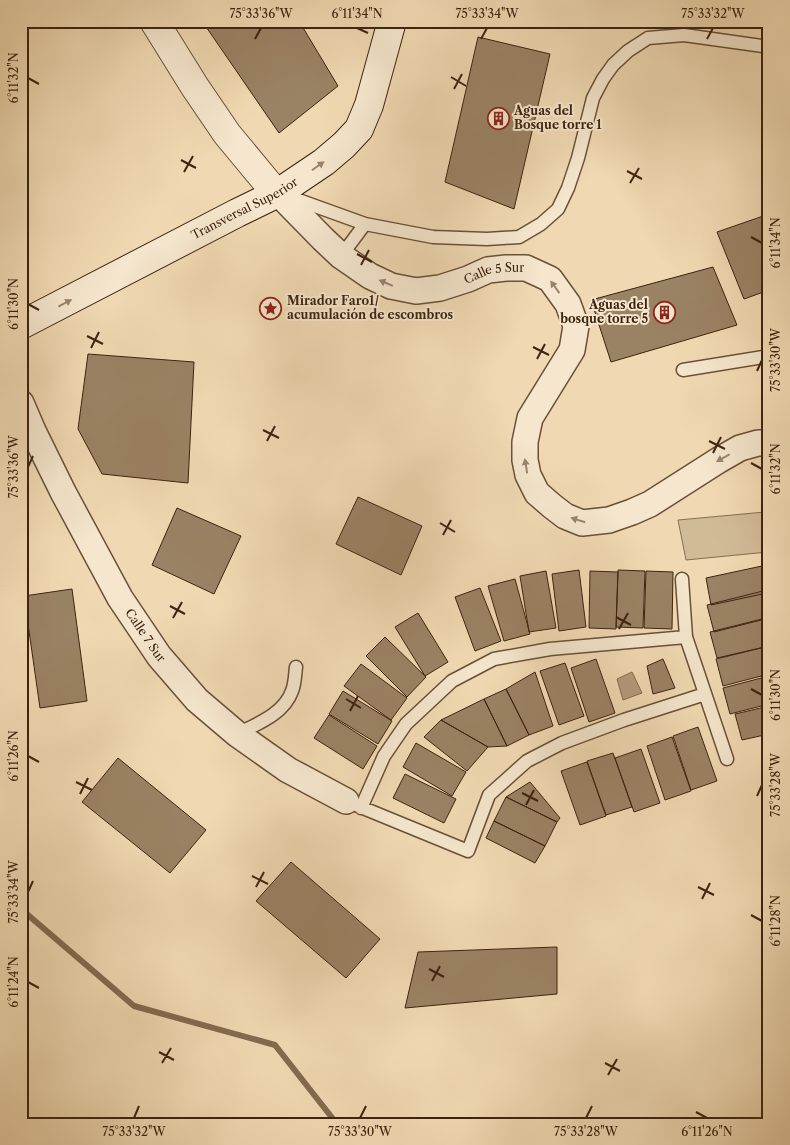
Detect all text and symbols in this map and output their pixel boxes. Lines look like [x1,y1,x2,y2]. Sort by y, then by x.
text: 75°33'36"W [229,6,293,21]
text: 6°11'34"N [331,6,383,21]
text: 75°33'34"W [455,6,519,21]
text: 75°33'32"W [681,6,746,21]
text: 6°11'32"N [6,52,21,104]
place label: Aguas del Bosque torre 1 [513,103,602,132]
building icon: Aguas del Bosque torre 1 [486,106,510,130]
one-way arrow [312,161,325,171]
street label: Transversal Superior [188,174,300,242]
text: 6°11'34"N [768,217,783,269]
street label: Calle 5 Sur [461,260,524,287]
text: 6°11'30"N [6,278,21,330]
one-way arrow [379,279,393,287]
one-way arrow [550,280,560,293]
place label: Mirador Faro1/ acumulación de escombros [287,293,454,322]
place icon: Mirador Faro1/ acumulación de escombros [259,296,283,320]
place label: Aguas del bosque torre 5 [559,297,648,326]
one-way arrow [57,299,72,307]
building icon: Aguas del bosque torre 5 [652,300,676,324]
text: 75°33'30"W [768,327,783,392]
text: 75°33'36"W [6,435,21,499]
text: 6°11'32"N [768,443,783,495]
one-way arrow [717,453,730,462]
one-way arrow [522,458,530,474]
one-way arrow [570,516,585,524]
street label: Calle 7 Sur [122,606,169,665]
text: 6°11'30"N [768,669,783,721]
text: 6°11'26"N [6,730,21,782]
text: 75°33'28"W [768,752,783,817]
text: 75°33'34"W [6,860,21,924]
text: 6°11'28"N [768,895,783,947]
text: 6°11'24"N [6,956,21,1008]
text: 75°33'32"W [102,1124,167,1139]
text: 75°33'30"W [328,1124,393,1139]
text: 75°33'28"W [554,1124,619,1139]
text: 6°11'26"N [681,1124,733,1139]

